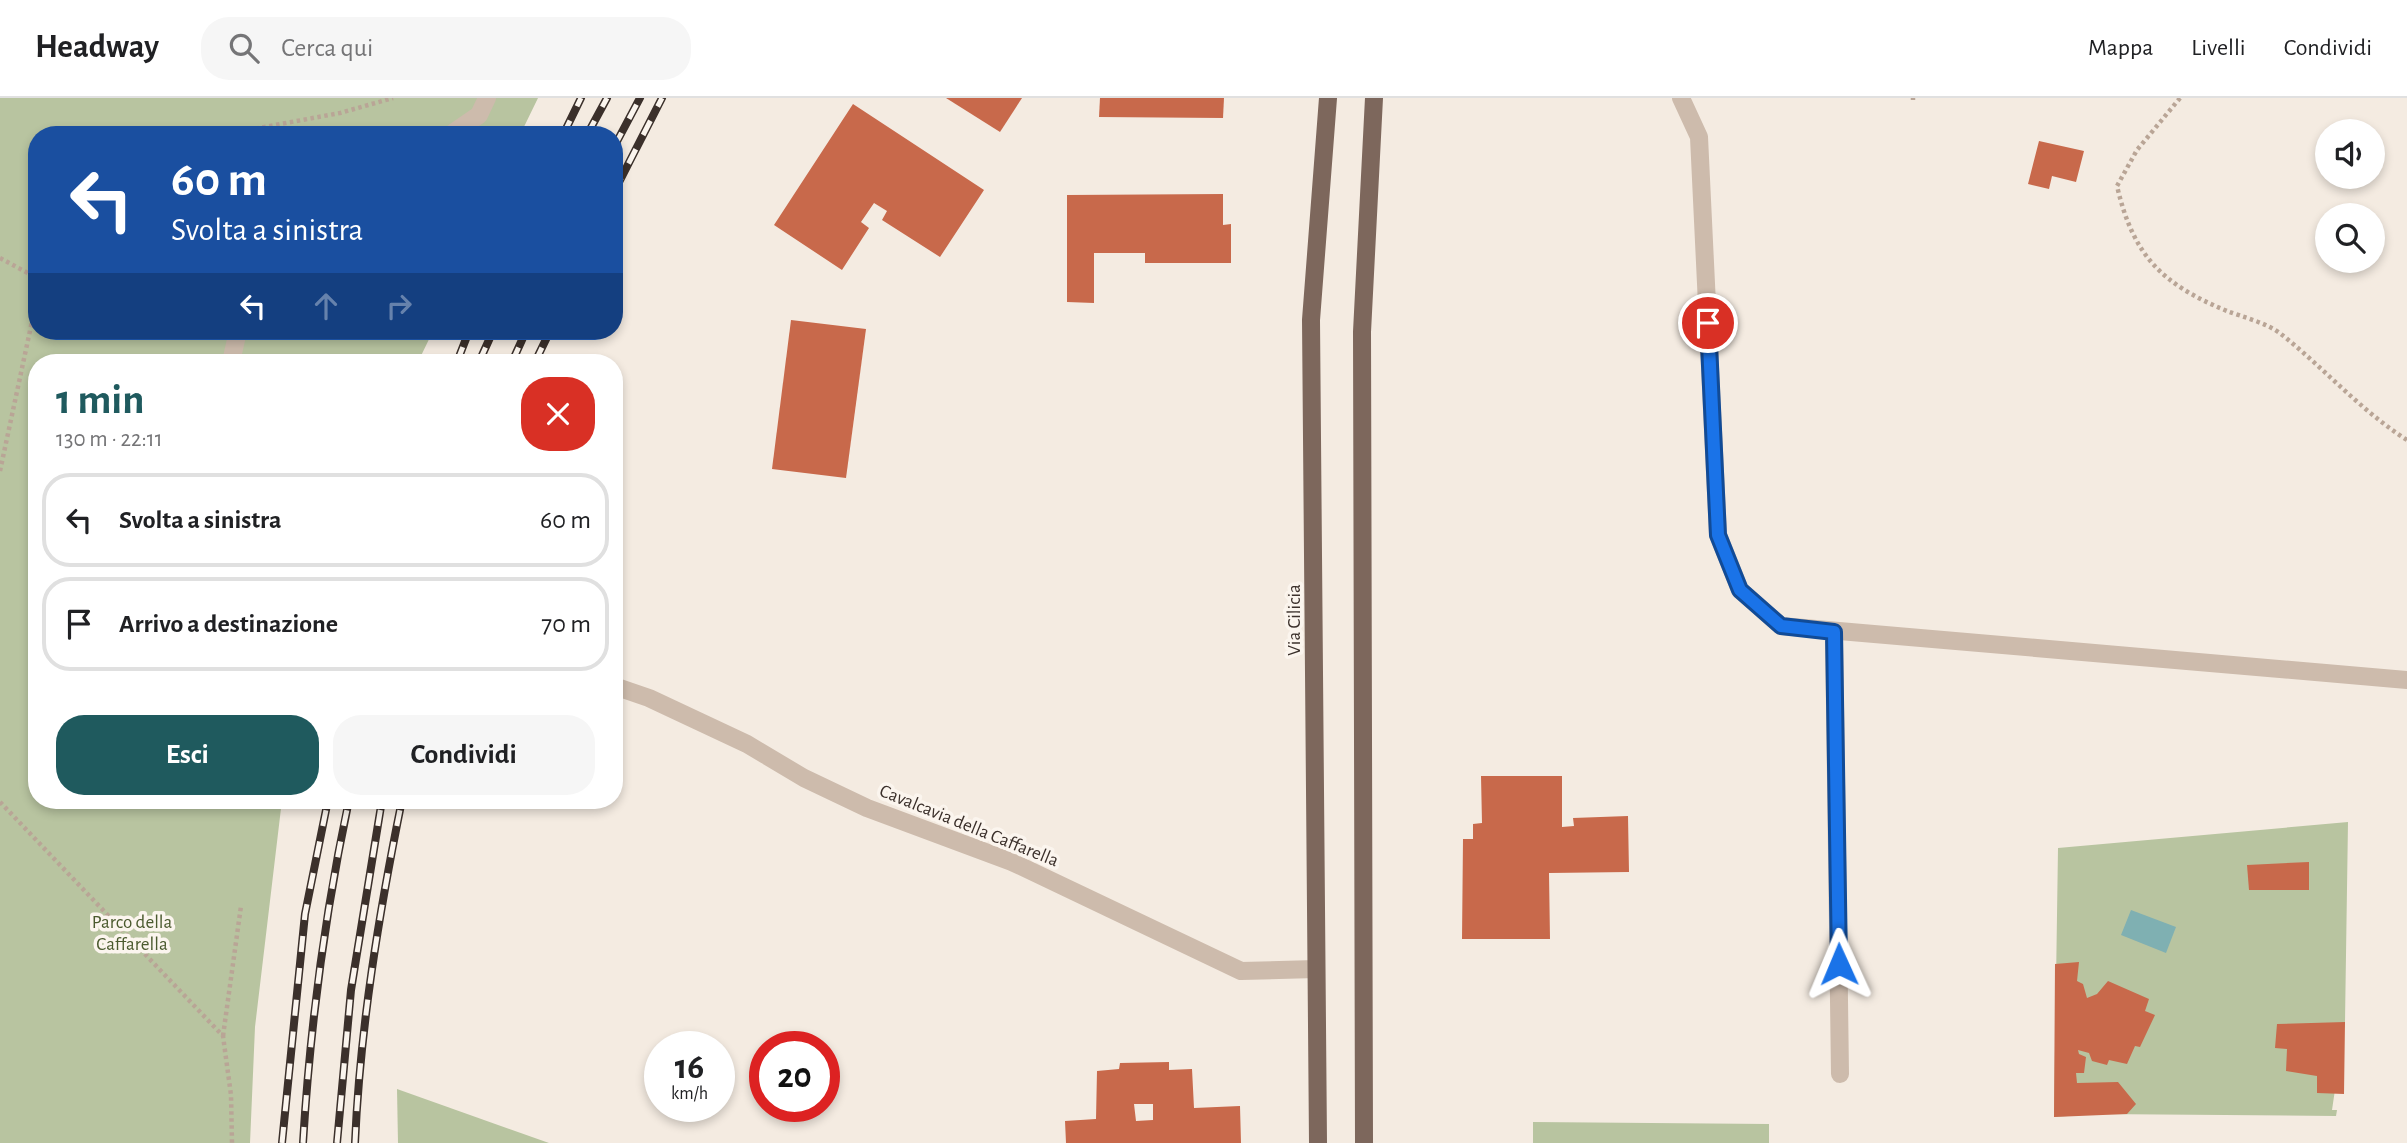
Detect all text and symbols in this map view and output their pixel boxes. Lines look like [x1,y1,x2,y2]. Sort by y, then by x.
search box [201,17,691,80]
icon: search [225,29,263,67]
text: Headway [35,31,159,64]
text: Cerca qui [281,35,373,61]
text: Mappa [2088,36,2153,60]
text: Livelli [2191,36,2246,60]
text: Condividi [2284,36,2372,60]
map controls [2315,119,2385,273]
button: sound [2315,119,2385,189]
icon: left [56,154,147,245]
text: 60 m [171,156,267,205]
button: search [2315,203,2385,273]
text: Svolta a sinistra [171,214,363,246]
icon: left [234,287,272,325]
icon: ahead [307,287,345,325]
icon: right [380,287,418,325]
pin [1678,293,1738,353]
icon: arrive [1689,304,1727,342]
button: close [521,377,595,451]
text: 1 min [56,379,145,421]
text: 130 m · 22:11 [56,428,163,451]
icon: left [60,501,98,539]
text: Svolta a sinistra [119,507,281,533]
text: 60 m [540,507,591,533]
street label: Via Cilicia [1285,584,1304,656]
icon: arrive [60,605,98,643]
text: Arrivo a destinazione [119,611,338,637]
text: 70 m [541,611,591,637]
button: Esci [56,715,319,795]
button: Condividi [333,715,595,795]
street label: Cavalcavia della Caffarella [877,781,1061,871]
park label: Parco della Caffarella [92,913,173,954]
position arrow [1802,927,1876,1001]
speed limit sign: 20 [749,1031,840,1122]
text: 16 [675,1050,704,1085]
text: km/h [671,1085,708,1103]

